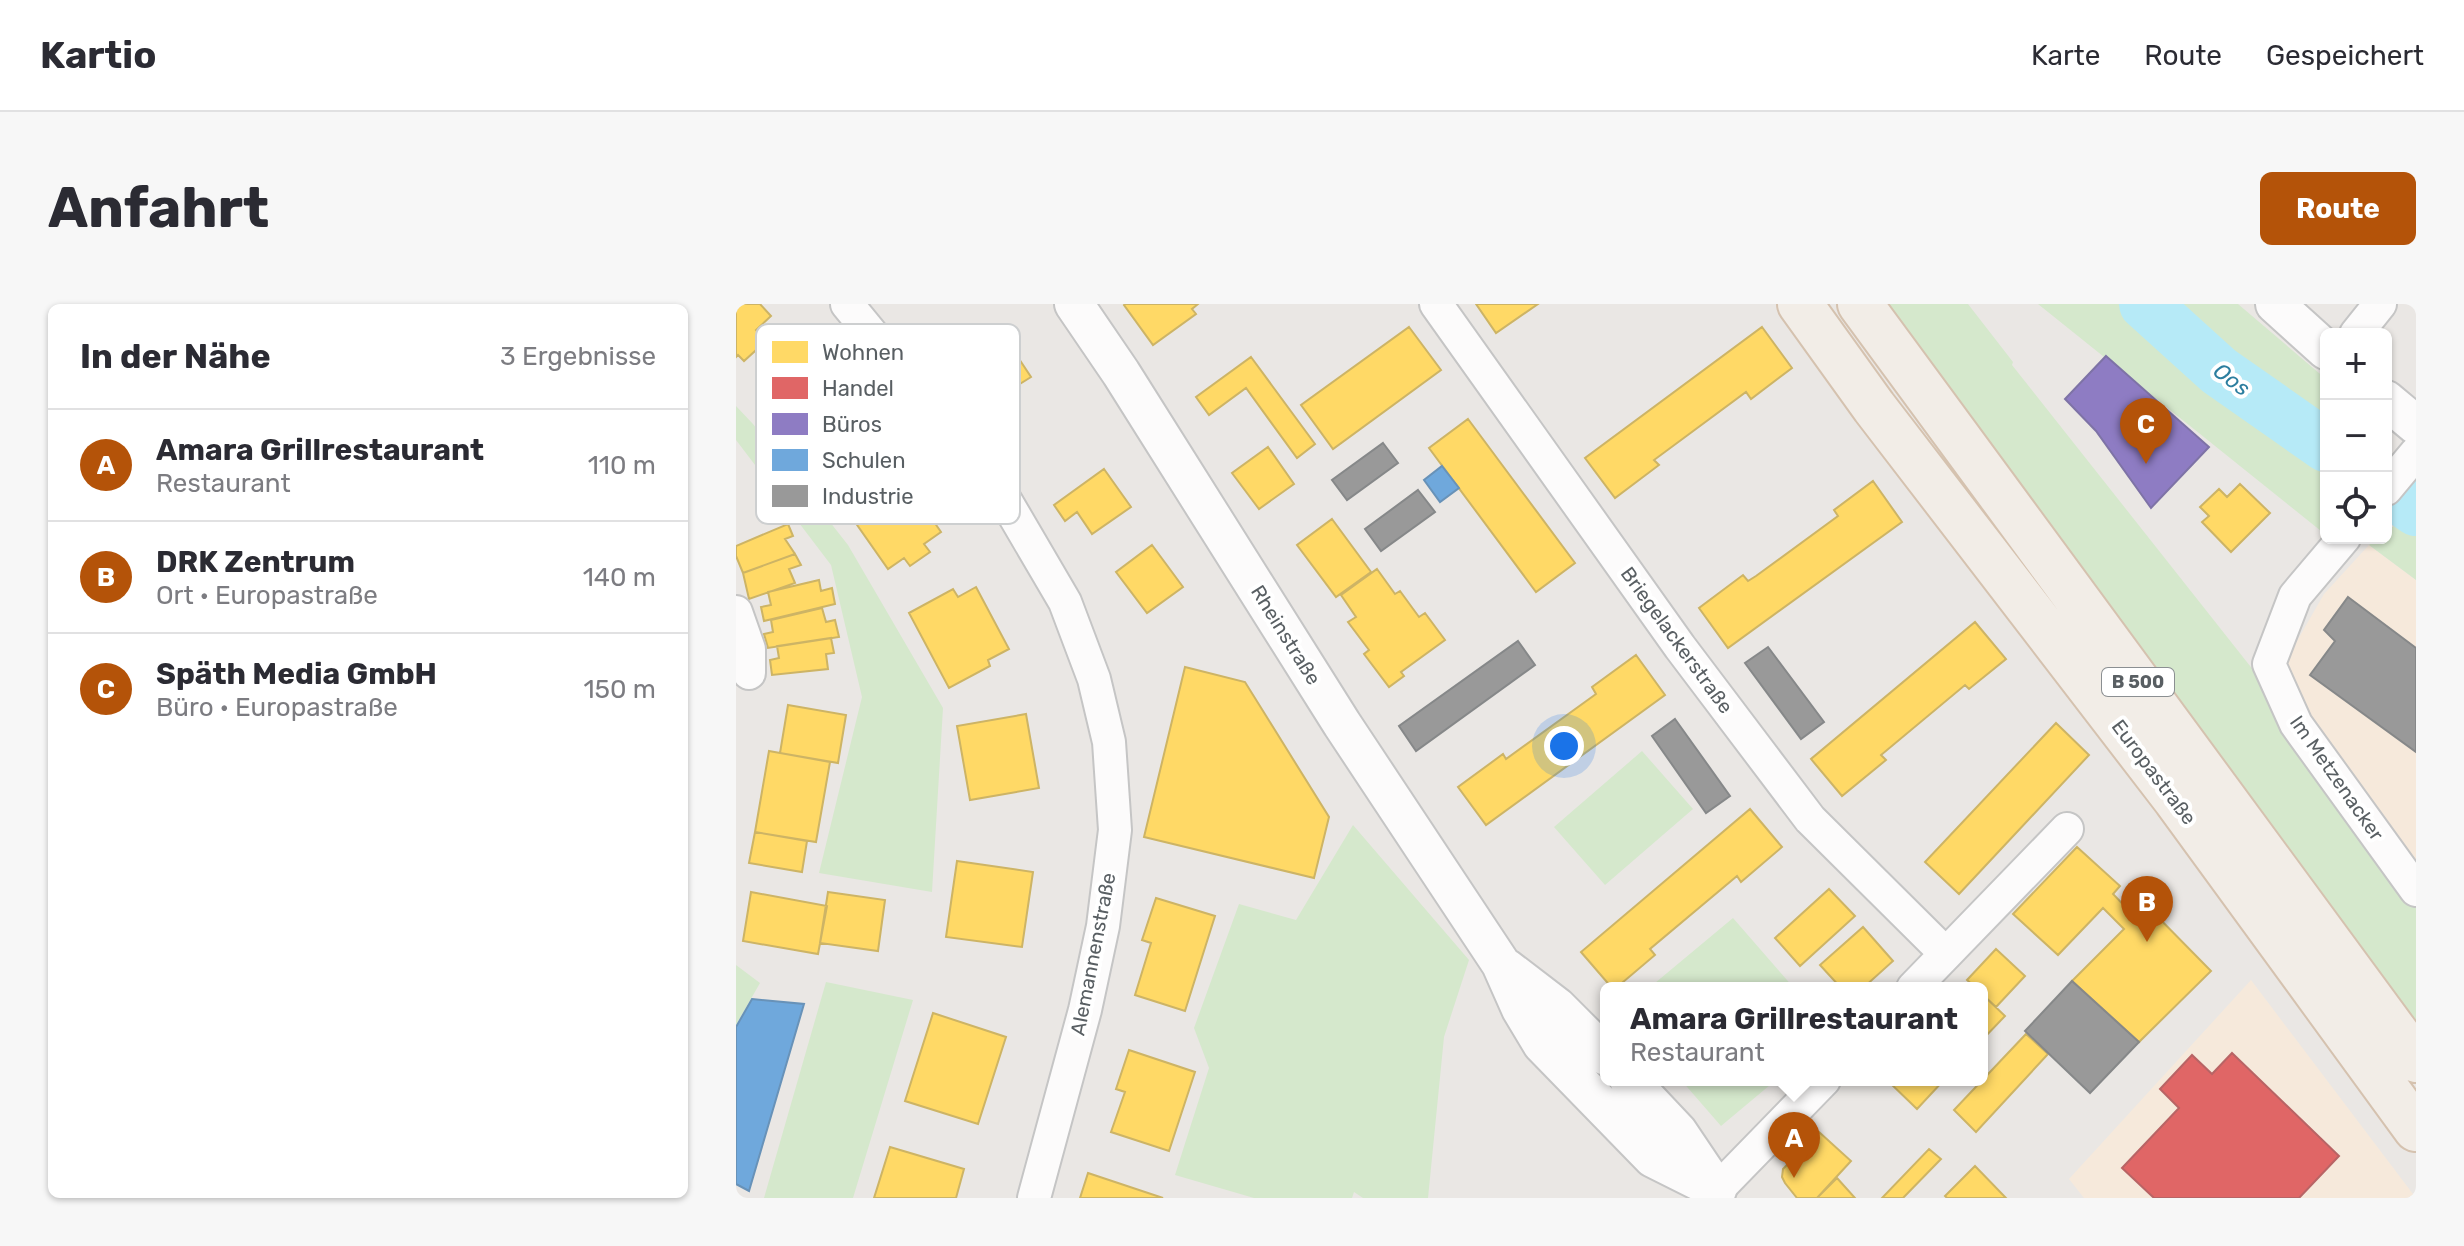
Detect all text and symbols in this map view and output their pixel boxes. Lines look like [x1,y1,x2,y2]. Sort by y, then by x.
text: Kartio [40,32,156,78]
text: Karte [2031,39,2100,72]
text: Route [2144,39,2222,72]
text: Gespeichert [2266,39,2424,72]
button: Route [2260,172,2416,245]
text: Anfahrt [48,175,269,241]
legend [756,324,1020,524]
map controls [2320,328,2392,544]
button: + [2320,328,2392,400]
text: In der Nähe [80,336,271,377]
text: Wohnen [822,339,904,366]
text: 3 Ergebnisse [500,341,656,372]
water label: Oos [2208,357,2255,402]
text: Handel [822,375,894,402]
pin: C [2120,398,2172,464]
button: − [2320,400,2392,472]
text: Büros [822,411,882,438]
text: Amara Grillrestaurant [156,432,484,468]
text: Schulen [822,447,905,474]
text: A [97,450,115,481]
text: 110 m [588,450,656,481]
text: Restaurant [156,468,291,499]
button: locate [2320,472,2392,544]
text: Industrie [822,483,913,510]
text: DRK Zentrum [156,544,355,580]
text: B [97,562,115,593]
text: 140 m [583,562,656,593]
street label: Briegelackerstraße [1616,562,1738,718]
text: Ort · Europastraße [156,580,378,611]
street label: Rheinstraße [1246,581,1326,689]
text: Späth Media GmbH [156,656,437,692]
road number: B 500 [2102,668,2174,696]
text: C [97,674,115,705]
text: 150 m [583,674,656,705]
text: Büro · Europastraße [156,692,398,723]
street label: Im Metzenacker [2285,711,2389,845]
street label: Europastraße [2107,715,2201,829]
your location [1544,726,1584,766]
street label: Alemannenstraße [1065,871,1121,1037]
pin: B [2121,876,2173,942]
popup [1600,982,1988,1086]
text: Amara Grillrestaurant [1630,1001,1958,1037]
text: Restaurant [1630,1037,1765,1068]
pin: A [1768,1112,1820,1178]

